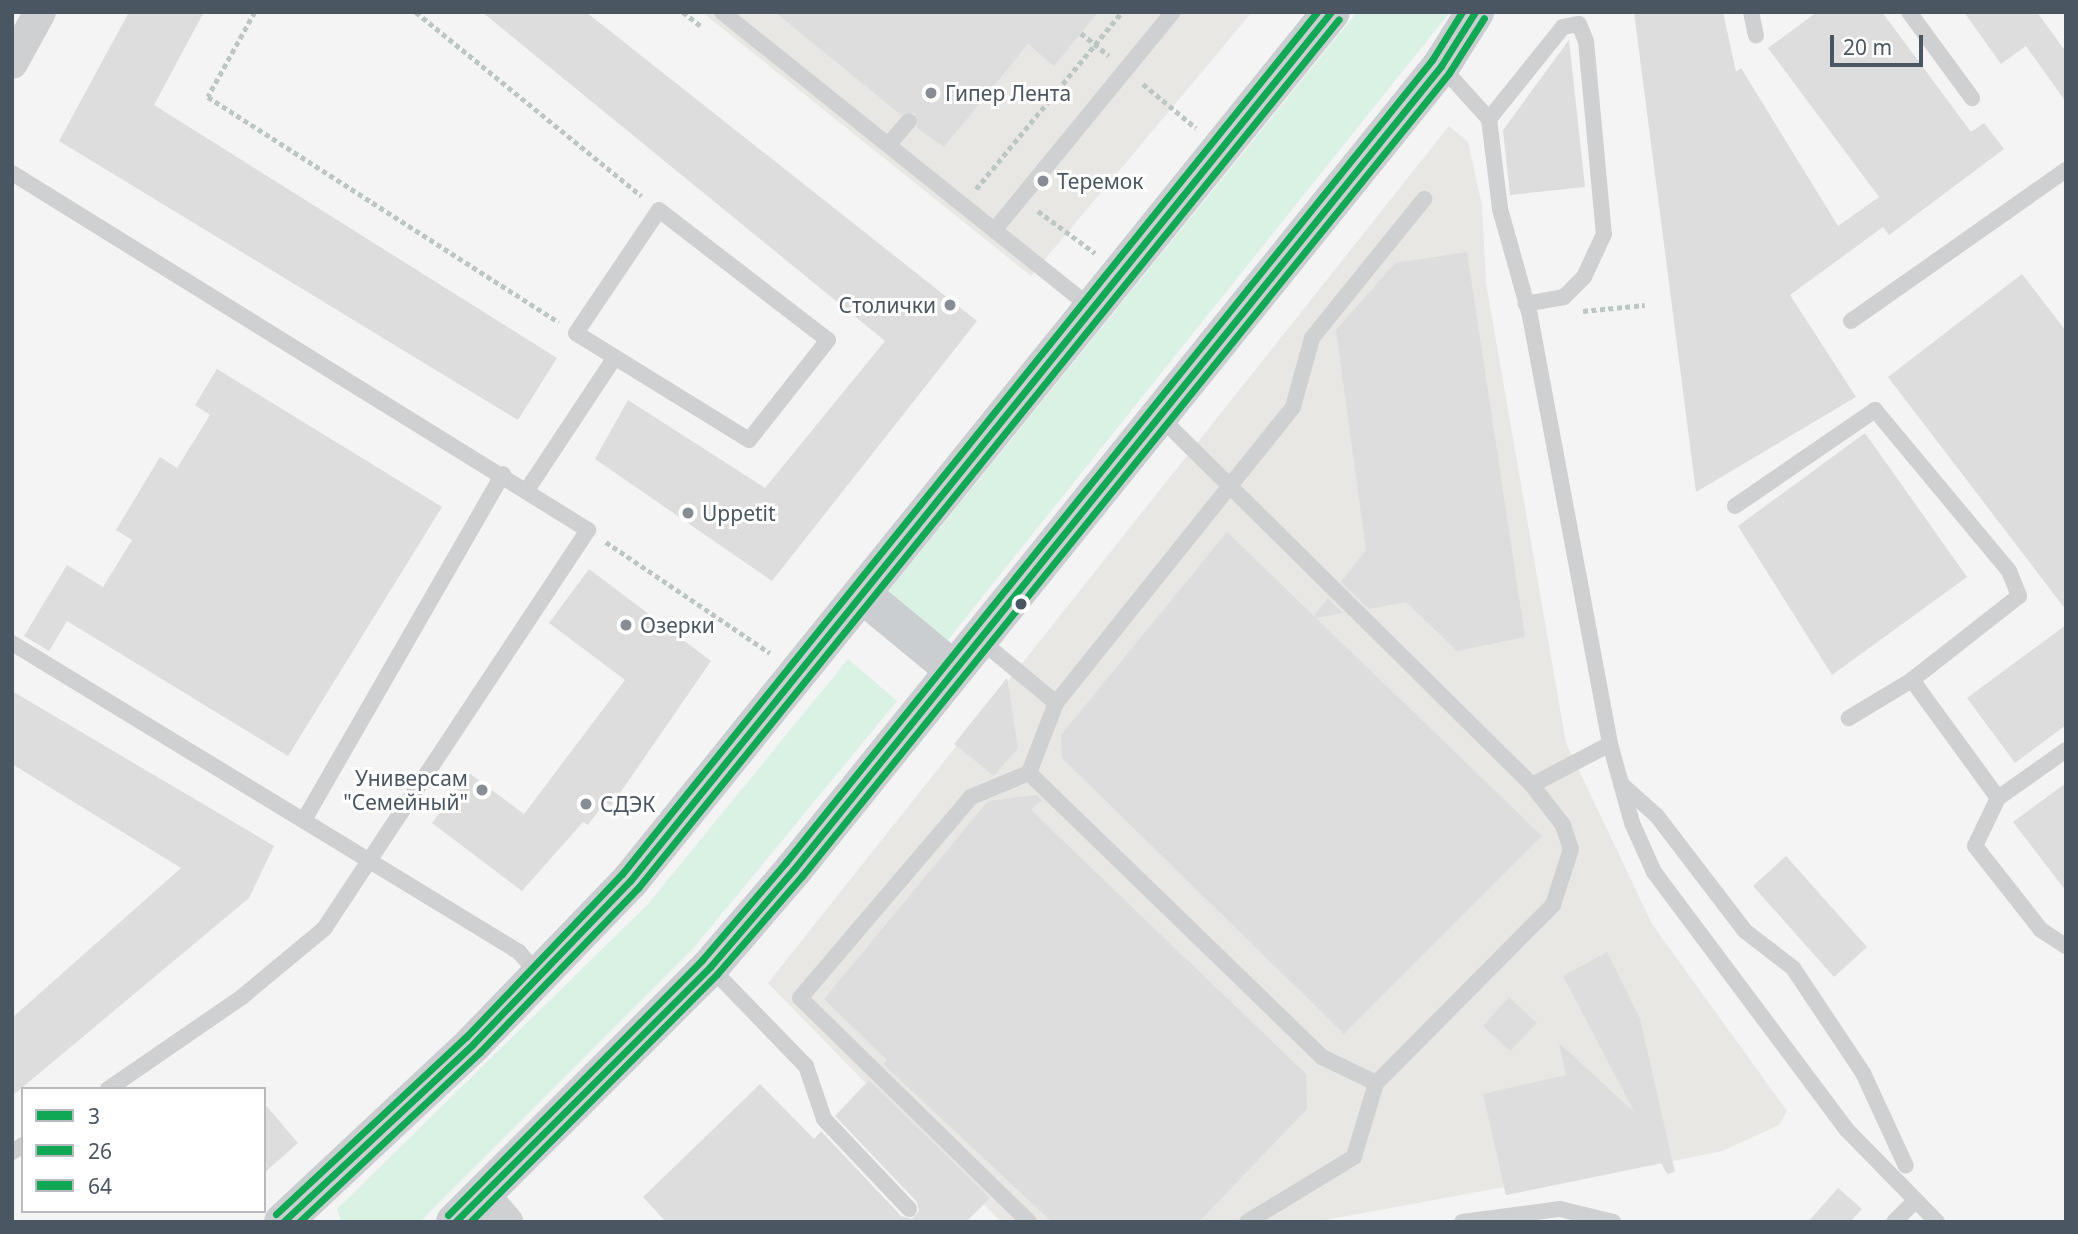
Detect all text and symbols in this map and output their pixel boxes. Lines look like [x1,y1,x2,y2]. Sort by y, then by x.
scale bar [1833,21,1926,65]
text: 20 m [1843,33,1892,61]
place label: Гипер Лента [945,80,1071,106]
marker: Гипер Лента [923,85,939,101]
place label: Теремок [1057,168,1143,194]
marker: Теремок [1035,173,1051,189]
place label: Столички [839,292,936,318]
marker: Столички [942,297,958,313]
place label: Uppetit [702,500,776,526]
marker: Uppetit [680,505,696,521]
unlabelled marker [1014,597,1028,611]
place label: Озерки [640,612,715,638]
marker: Озерки [618,617,634,633]
place label: Универсам "Семейный" [343,765,468,815]
marker: Универсам "Семейный" [474,782,490,798]
place label: СДЭК [600,791,655,817]
marker: СДЭК [578,796,594,812]
legend [21,1087,266,1213]
text: 3 [88,1102,100,1130]
text: 26 [88,1137,112,1165]
text: 64 [88,1172,112,1200]

